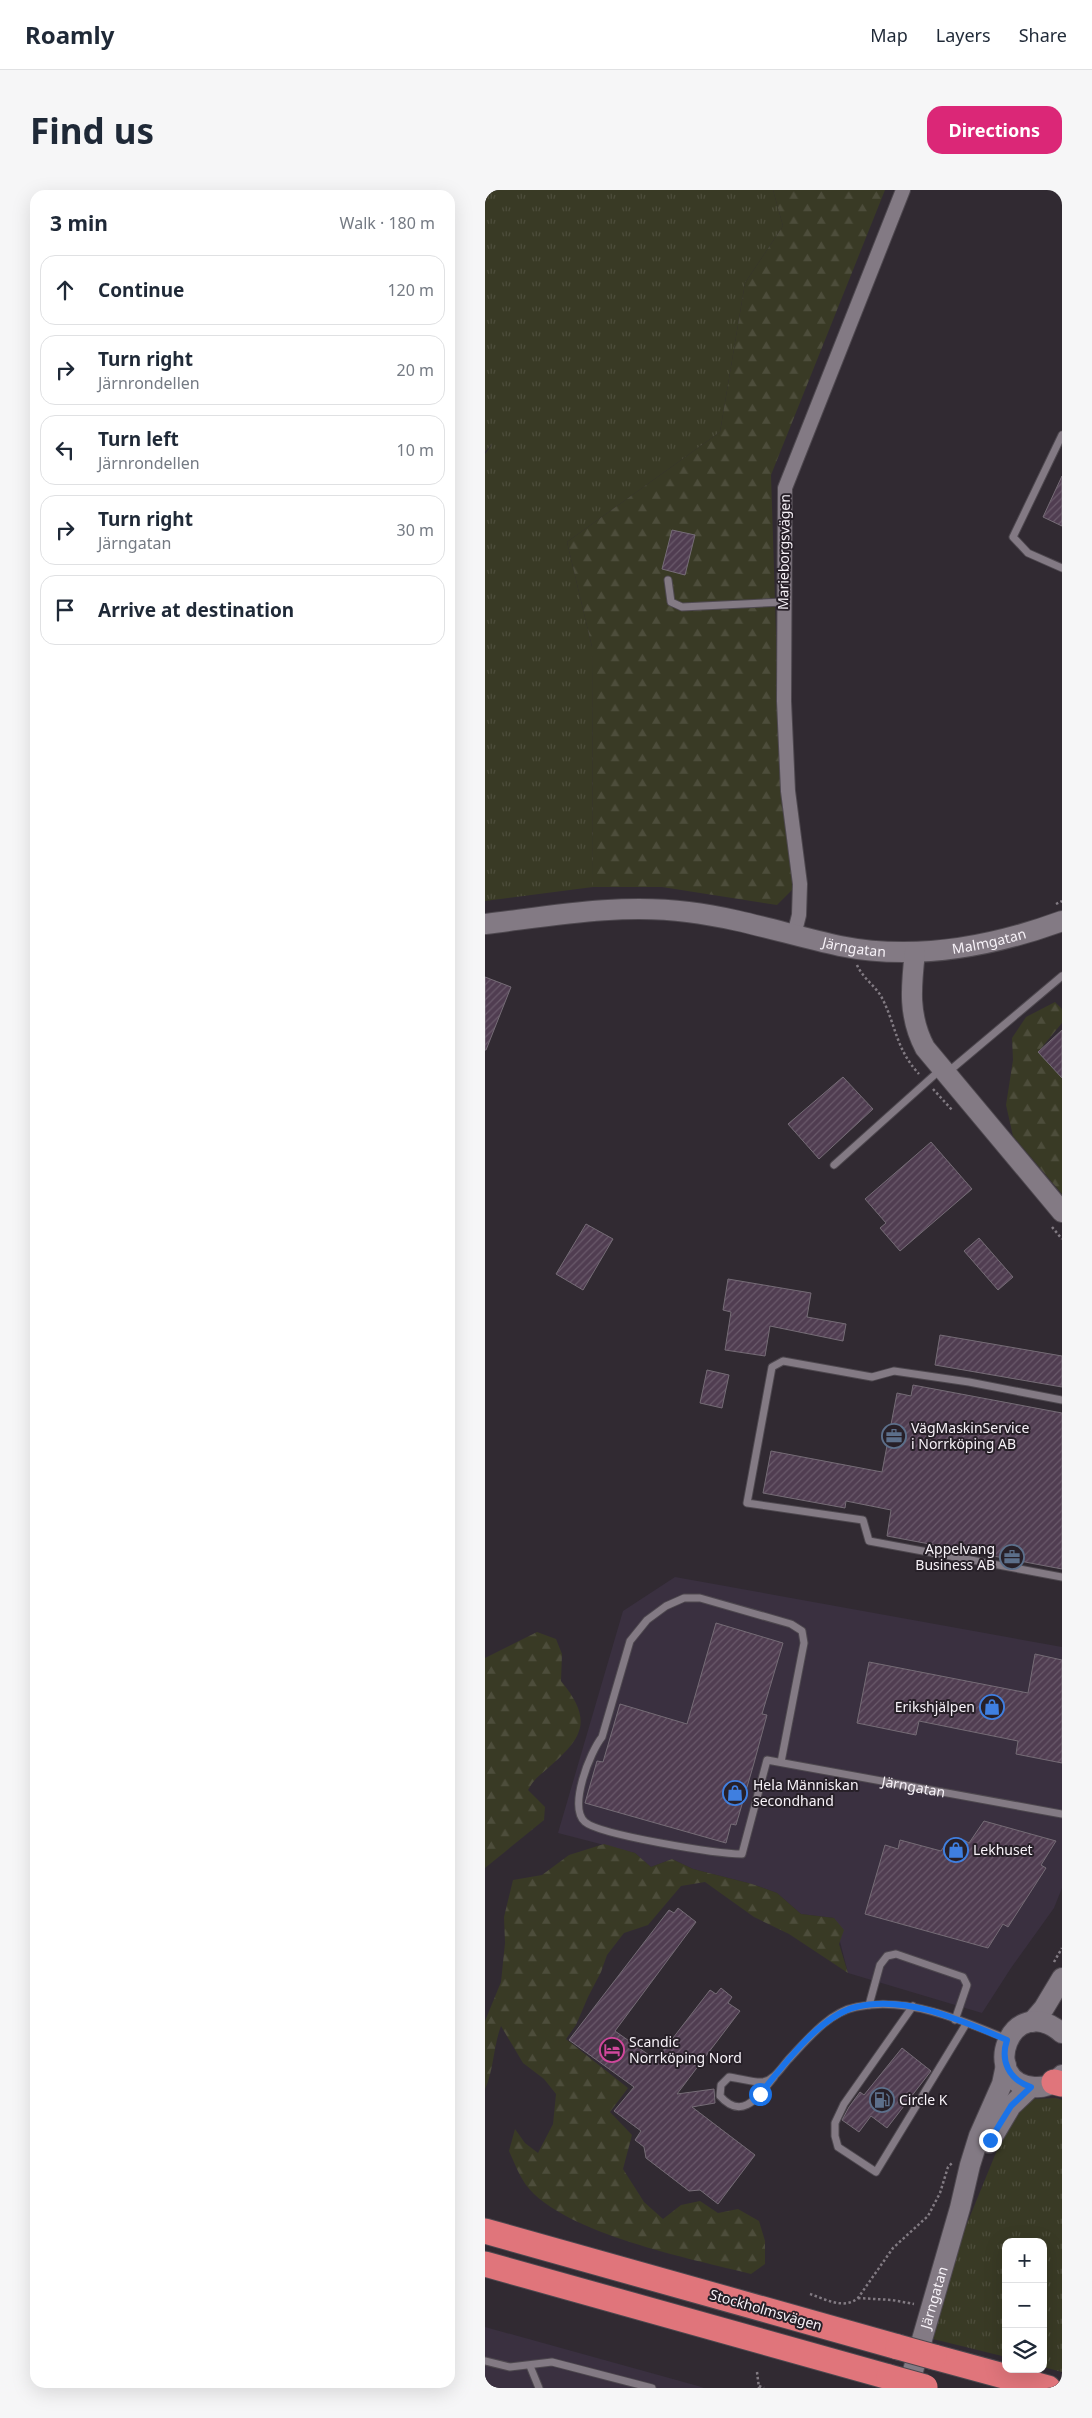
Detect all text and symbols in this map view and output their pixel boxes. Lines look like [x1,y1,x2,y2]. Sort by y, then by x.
text: Roamly [25,18,114,51]
text: Map [870,23,908,47]
text: Layers [936,23,991,47]
text: Share [1019,23,1067,47]
button: Directions [927,106,1062,154]
text: Find us [30,107,154,154]
text: 3 min [50,209,108,237]
text: Walk · 180 m [340,212,435,234]
icon: ahead [51,276,79,304]
text: Continue [98,277,184,303]
text: 120 m [387,279,434,301]
text: Turn right [98,346,193,372]
icon: right [51,356,79,384]
text: 20 m [397,359,434,381]
text: Järnrondellen [98,372,200,394]
text: Turn left [98,426,179,452]
icon: left [51,436,79,464]
text: 10 m [397,439,434,461]
text: Järnrondellen [98,452,200,474]
street label: Marieborgsvägen [773,494,794,610]
text: Turn right [98,506,193,532]
icon: right [51,516,79,544]
text: 30 m [397,519,434,541]
text: Järngatan [98,532,171,554]
icon: arrive [51,596,79,624]
text: Arrive at destination [98,597,294,623]
street label: Malmgatan [951,923,1028,958]
street label: Järngatan [819,932,887,961]
place label: VägMaskinService i Norrköping AB [911,1418,1029,1453]
office icon: VägMaskinService i Norrköping AB [881,1423,907,1449]
place label: Appelvang Business AB [915,1539,995,1574]
office icon: Appelvang Business AB [999,1544,1025,1570]
shop icon: Erikshjälpen [979,1694,1005,1720]
place label: Erikshjälpen [895,1697,975,1716]
street label: Järngatan [878,1771,947,1801]
place label: Hela Människan secondhand [753,1775,859,1810]
shop icon: Hela Människan secondhand [722,1780,748,1806]
shop icon: Lekhuset [943,1837,969,1863]
place label: Lekhuset [973,1840,1033,1859]
place label: Scandic Norrköping Nord [629,2032,742,2067]
hotel icon: Scandic Norrköping Nord [599,2037,625,2063]
route start [749,2083,772,2106]
fuel station icon: Circle K [869,2087,895,2113]
place label: Circle K [899,2090,948,2109]
route end [979,2129,1002,2152]
map controls [1002,2238,1047,2373]
button: + [1002,2238,1047,2283]
street label: Järngatan [915,2264,952,2333]
button: − [1002,2283,1047,2328]
street label: Stockholmsvägen [708,2284,825,2335]
button: layers [1002,2328,1047,2373]

